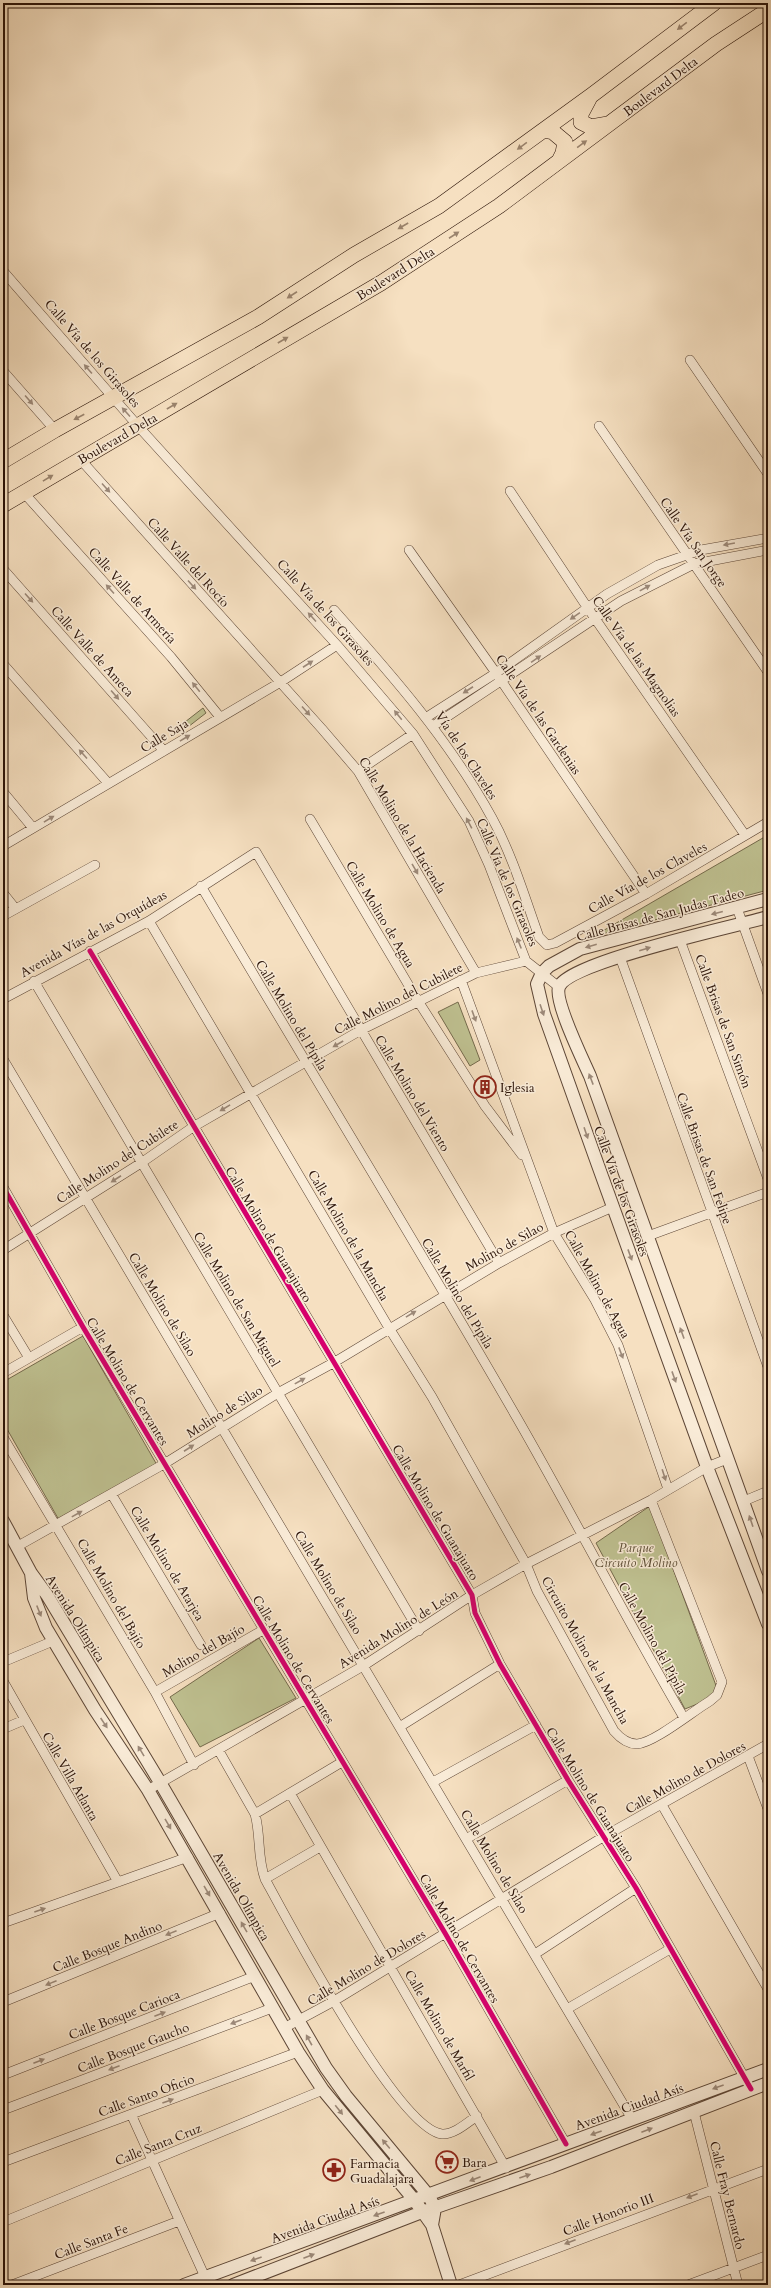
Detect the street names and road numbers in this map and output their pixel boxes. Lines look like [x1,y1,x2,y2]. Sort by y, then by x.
street label: Boulevard Delta [620,53,702,121]
street label: Boulevard Delta [353,242,438,305]
street label: Calle Vía de los Girasoles [40,296,144,411]
street label: Boulevard Delta [74,409,161,469]
street label: Calle Vía San Jorge [655,494,731,591]
street label: Calle Valle del Rocío [143,514,233,611]
street label: Calle Valle de Armería [84,544,181,648]
street label: Calle Vía de los Girasoles [273,556,378,670]
street label: Calle Vía de las Magnolias [588,593,685,720]
street label: Calle Valle de Ameca [47,602,138,701]
street label: Calle Vía de las Gardenias [491,651,585,778]
street label: Vía de los Claveles [431,708,501,803]
street label: Calle Saja [137,714,192,757]
street label: Calle Molino de la Hacienda [354,754,450,897]
street label: Calle Vía de los Girasoles [472,816,542,949]
street label: Calle Vía de los Claveles [585,838,710,918]
street label: Calle Molino de Agua [341,858,419,971]
street label: Calle Brisas de San Judas Tadeo [574,884,746,946]
street label: Avenida Vías de las Orquídeas [17,886,170,982]
street label: Calle Brisas de San Simón [690,952,756,1091]
street label: Calle Molino del Pípila [251,957,332,1075]
street label: Calle Molino del Cubilete [331,959,466,1039]
street label: Calle Molino del Viento [370,1032,454,1155]
street label: Calle Brisas de San Felipe [672,1090,736,1227]
street label: Calle Molino del Cubilete [53,1116,182,1208]
street label: Calle Vía de los Girasoles [589,1124,653,1259]
street label: Calle Molino de Guanajuato [220,1163,316,1306]
street label: Calle Molino de la Mancha [303,1167,393,1305]
street label: Molino de Silao [462,1218,547,1276]
street label: Calle Molino de Agua [560,1227,635,1342]
street label: Calle Molino de San Miguel [189,1229,284,1371]
street label: Calle Molino del Pípila [417,1235,498,1353]
street label: Calle Molino de Silao [124,1249,200,1360]
street label: Calle Molino de Cervantes [82,1314,173,1449]
street label: Molino de Silao [183,1381,266,1442]
street label: Calle Molino de Guanajuato [387,1441,483,1584]
street label: Calle Molino de Atarjea [126,1503,209,1625]
street label: Calle Molino de Silao [290,1527,366,1638]
street label: Calle Molino del Bajío [72,1535,150,1652]
street label: Avenida Olímpica [41,1571,110,1666]
street label: Circuito Molino de la Mancha [537,1573,634,1728]
street label: Calle Molino del Pípila [614,1579,691,1698]
street label: Avenida Molino de León [335,1584,462,1673]
street label: Calle Molino de Cervantes [248,1592,339,1727]
street label: Molino del Bajío [159,1620,248,1682]
street label: Calle Molino de Guanajuato [541,1724,639,1865]
street label: Calle Villa Atlanta [37,1729,103,1825]
street label: Calle Molino de Dolores [622,1737,749,1818]
street label: Calle Molino de Silao [456,1806,532,1917]
street label: Avenida Olímpica [208,1849,274,1945]
street label: Calle Molino de Cervantes [415,1871,504,2006]
street label: Calle Bosque Andino [50,1917,165,1977]
street label: Calle Molino de Dolores [304,1925,429,2010]
street label: Calle Molino de Marfil [400,1967,479,2085]
street label: Calle Bosque Carioca [66,1985,183,2044]
street label: Calle Bosque Gaucho [75,2018,192,2078]
street label: Calle Santo Oficio [96,2070,197,2122]
street label: Avenida Ciudad Asís [573,2079,686,2135]
street label: Calle Santa Cruz [112,2119,205,2170]
street label: Calle Fray Bernardo [705,2139,749,2251]
street label: Calle Honorio III [560,2189,656,2241]
street label: Avenida Ciudad Asís [269,2192,382,2248]
street label: Calle Santa Fe [52,2220,131,2264]

